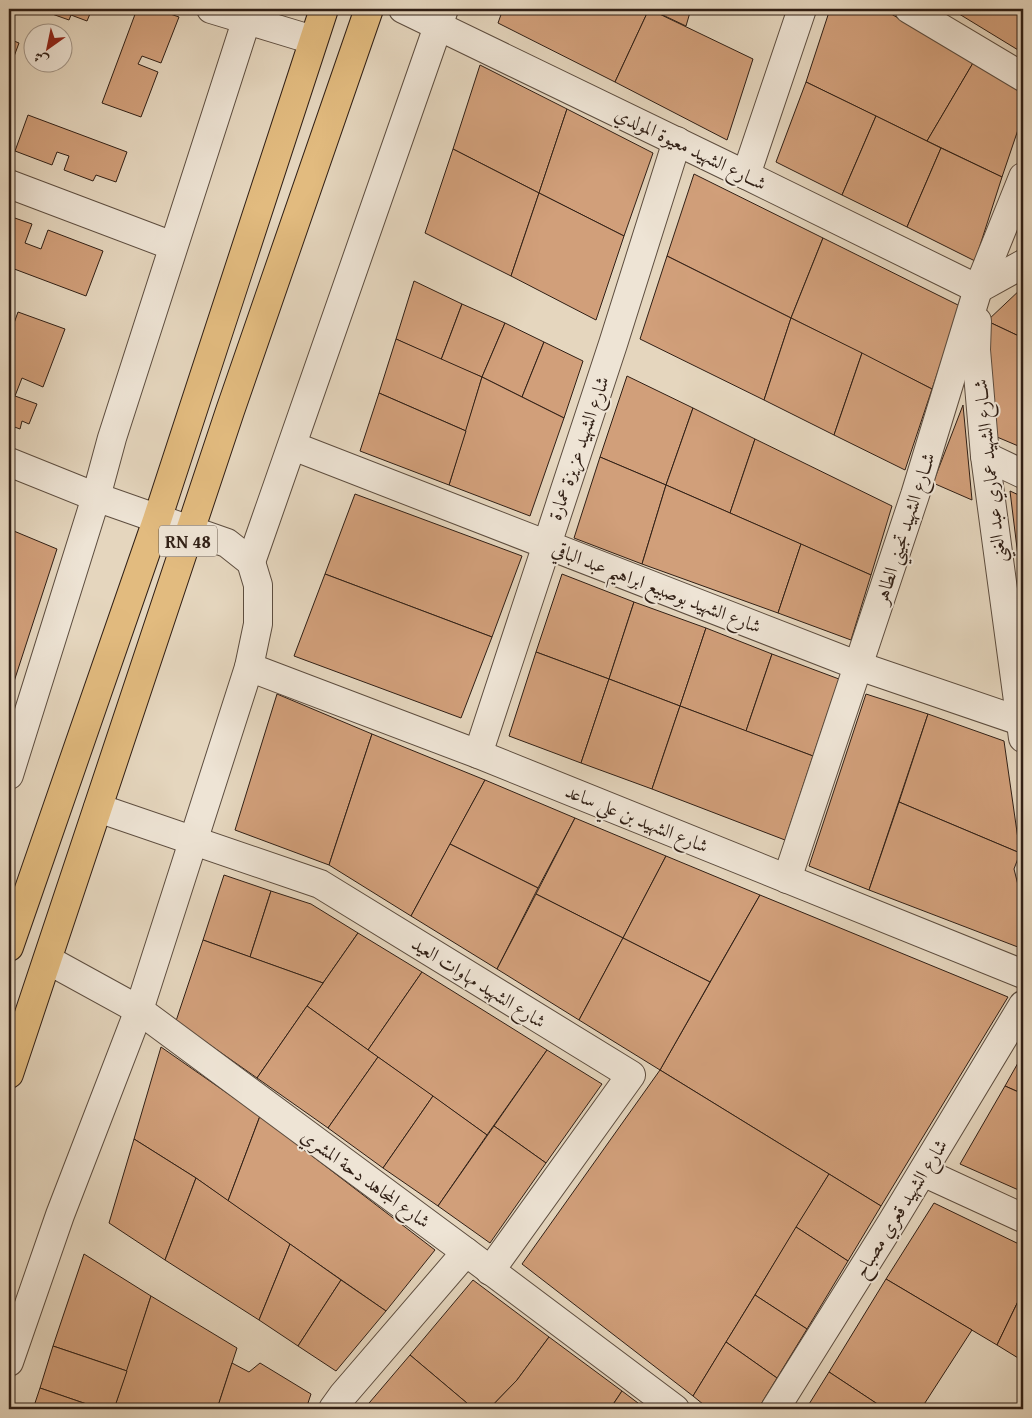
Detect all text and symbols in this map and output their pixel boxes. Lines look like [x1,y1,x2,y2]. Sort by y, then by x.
north arrow [22,22,72,72]
text: ش [30,47,52,71]
street label: شــارع الشهيد معيوة المولدي [609,99,772,199]
street label: شارع الشهيد عزيزة عمارة [540,372,618,524]
street label: شــارع الشهيد عماري عبد الغني [965,377,1018,564]
street label: شــارع الشهيد تجيني الطاهر [866,449,946,611]
road number: RN 48 [159,526,217,556]
street label: شارع الشهيد بوصبيع ابراهيم عبد الباقي [546,534,766,645]
street label: شارع الشهيد بن علي ساعد [559,776,713,864]
street label: شارع الشهيد مهاوات العيد [405,929,552,1036]
street label: شارع المجاهد دحة المشري [294,1121,437,1236]
street label: شارع الشهيد قعري مصباح [846,1133,957,1285]

